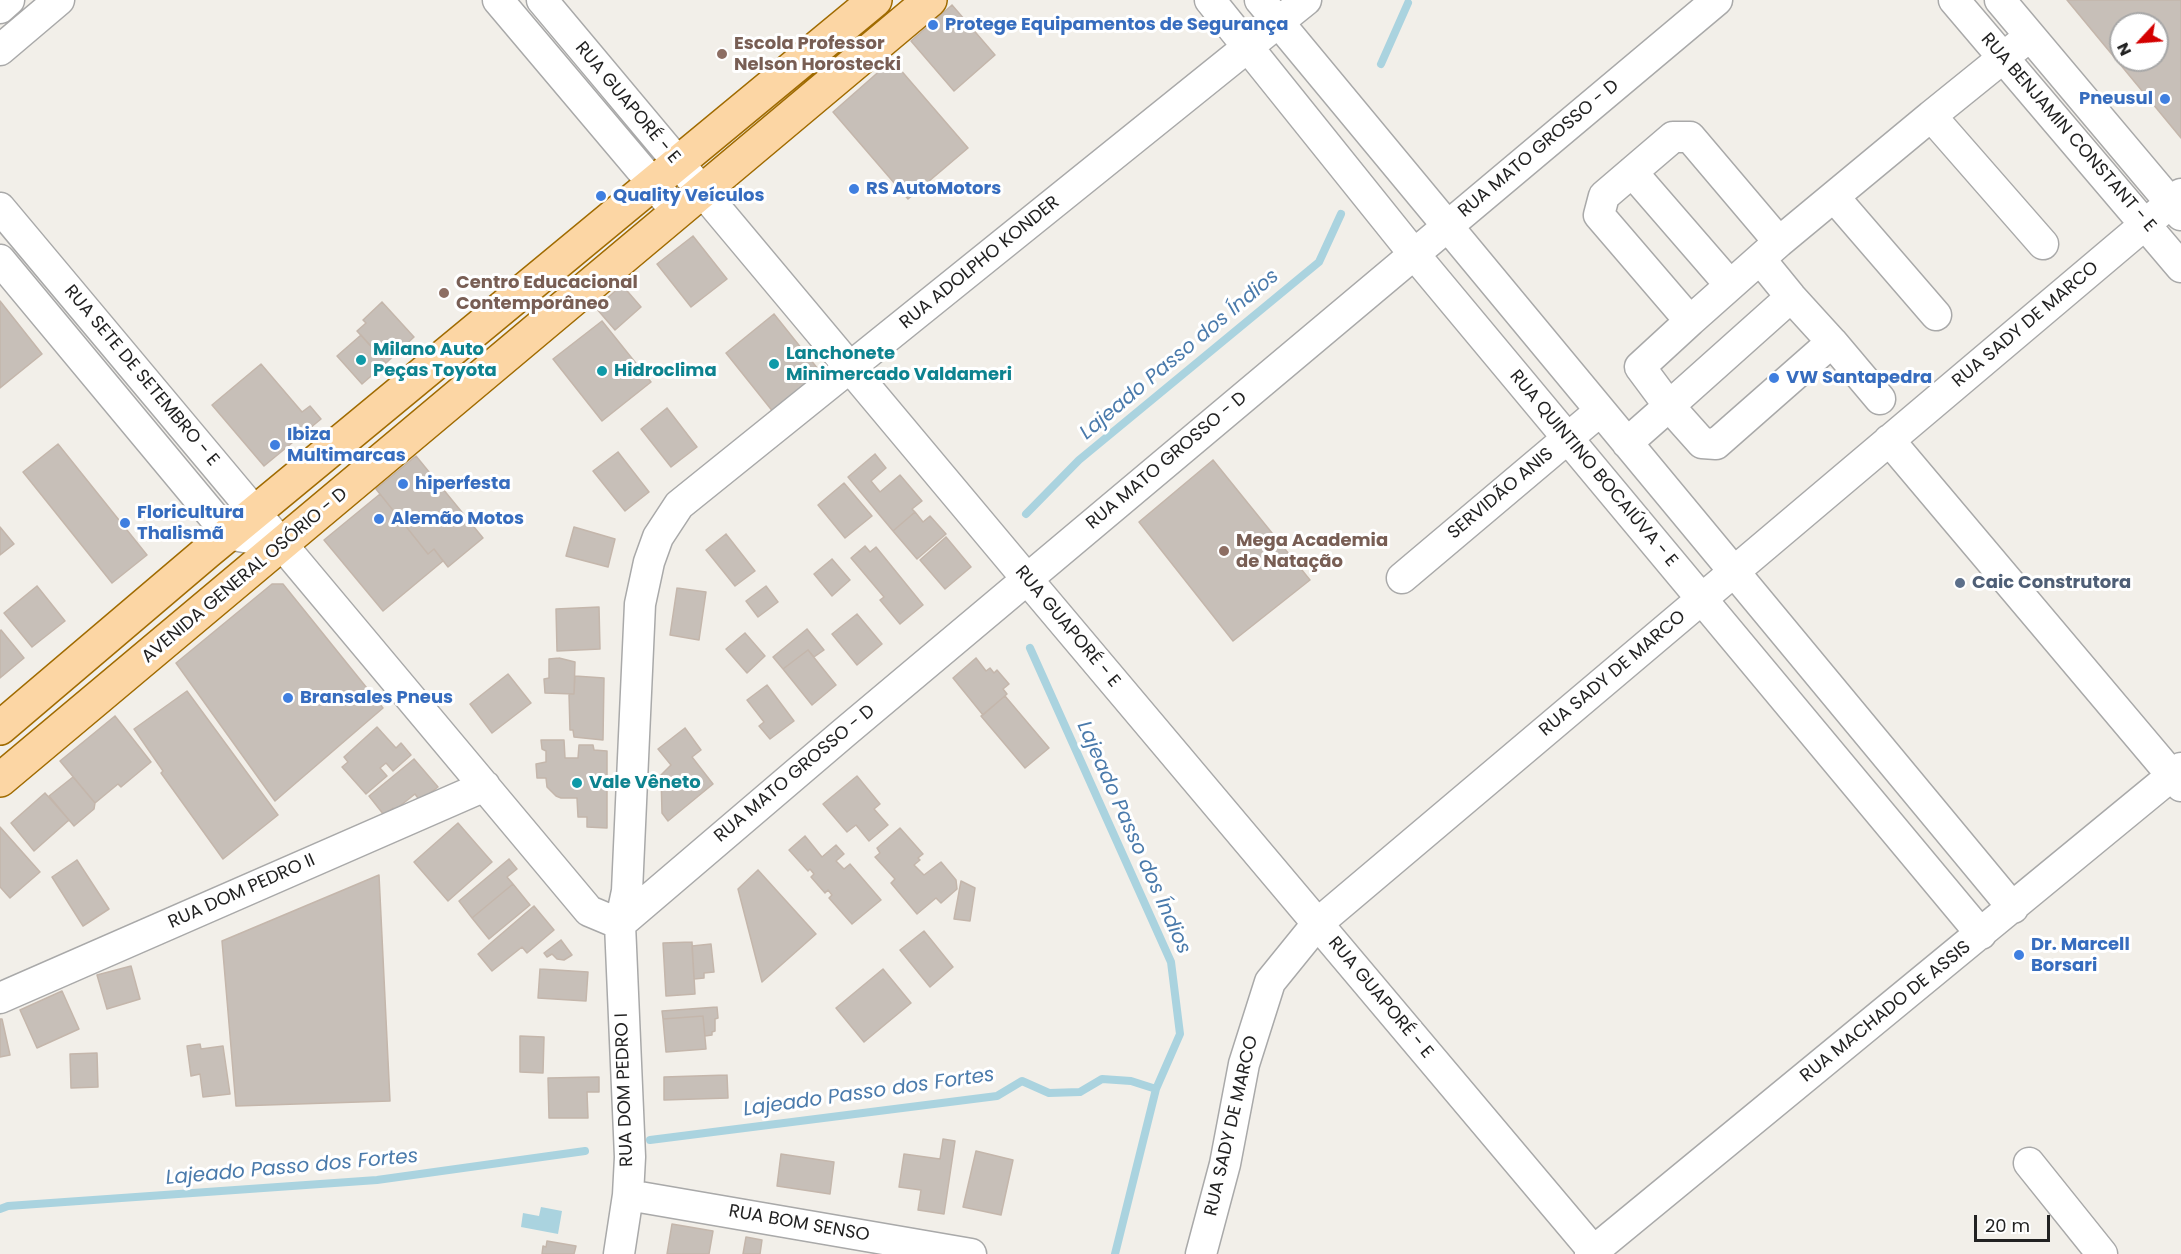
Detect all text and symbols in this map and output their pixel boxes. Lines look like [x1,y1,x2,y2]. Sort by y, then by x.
north arrow [2109,12,2169,72]
place label: Protege Equipamentos de Segurança [945,14,1288,36]
marker: Protege Equipamentos de Segurança [926,18,940,32]
street label: RUA BENJAMIN CONSTANT - E [1976,29,2160,237]
place label: Escola Professor Nelson Horostecki [734,33,901,76]
street label: RUA GUAPORÉ - E [570,38,684,168]
marker: Escola Professor Nelson Horostecki [715,47,729,61]
street label: RUA MATO GROSSO - D [1454,75,1624,223]
place label: Pneusul [2079,88,2153,110]
marker: Pneusul [2158,92,2172,106]
place label: RS AutoMotors [866,178,1001,200]
marker: RS AutoMotors [847,182,861,196]
place label: Quality Veículos [613,185,765,207]
marker: Quality Veículos [594,189,608,203]
street label: RUA ADOLPHO KONDER [896,192,1064,334]
street label: RUA SADY DE MARCO [1949,258,2103,392]
water label: Lajeado Passo dos Índios [1076,265,1284,445]
place label: Centro Educacional Contemporâneo [456,272,638,314]
street label: RUA SETE DE SETEMBRO - E [59,281,223,471]
marker: Centro Educacional Contemporâneo [437,286,451,300]
place label: Milano Auto Peças Toyota [373,339,497,382]
place label: Lanchonete Minimercado Valdameri [786,343,1012,386]
marker: Milano Auto Peças Toyota [354,353,368,367]
marker: Lanchonete Minimercado Valdameri [767,357,781,371]
place label: Hidroclima [614,360,717,382]
marker: Hidroclima [595,364,609,378]
street label: RUA QUINTINO BOCAIÚVA - E [1504,366,1682,572]
place label: VW Santapedra [1786,367,1932,389]
marker: VW Santapedra [1767,371,1781,385]
street label: RUA MATO GROSSO - D [1082,387,1252,535]
place label: Ibiza Multimarcas [287,424,406,466]
marker: Ibiza Multimarcas [268,438,282,452]
street label: SERVIDÃO ANIS [1444,444,1558,544]
place label: hiperfesta [415,473,511,495]
marker: hiperfesta [396,477,410,491]
street label: AVENIDA GENERAL OSÓRIO - D [138,484,352,668]
place label: Floricultura Thalismã [137,502,244,544]
place label: Alemão Motos [391,508,524,530]
marker: Alemão Motos [372,512,386,526]
marker: Floricultura Thalismã [118,516,132,530]
place label: Mega Academia de Natação [1236,530,1388,572]
marker: Mega Academia de Natação [1217,544,1231,558]
street label: RUA GUAPORÉ - E [1010,562,1124,692]
place label: Caic Construtora [1972,572,2131,594]
marker: Caic Construtora [1953,576,1967,590]
street label: RUA SADY DE MARCO [1536,607,1690,741]
place label: Bransales Pneus [300,687,453,709]
marker: Bransales Pneus [281,691,295,705]
street label: RUA MATO GROSSO - D [710,700,880,848]
water label: Lajeado Passo dos Índios [1071,718,1195,958]
place label: Vale Vêneto [589,772,701,794]
marker: Vale Vêneto [570,776,584,790]
street label: RUA DOM PEDRO II [165,850,319,934]
street label: RUA GUAPORÉ - E [1323,933,1437,1063]
place label: Dr. Marcell Borsari [2031,934,2130,976]
street label: RUA MACHADO DE ASSIS [1796,937,1976,1087]
marker: Dr. Marcell Borsari [2012,948,2026,962]
street label: RUA DOM PEDRO I [612,1013,638,1167]
street label: RUA SADY DE MARCO [1201,1034,1263,1218]
water label: Lajeado Passo dos Fortes [742,1063,996,1123]
water label: Lajeado Passo dos Fortes [165,1145,419,1191]
street label: RUA BOM SENSO [727,1201,871,1247]
scale bar [1977,1203,2054,1241]
text: 20 m [1985,1213,2030,1238]

